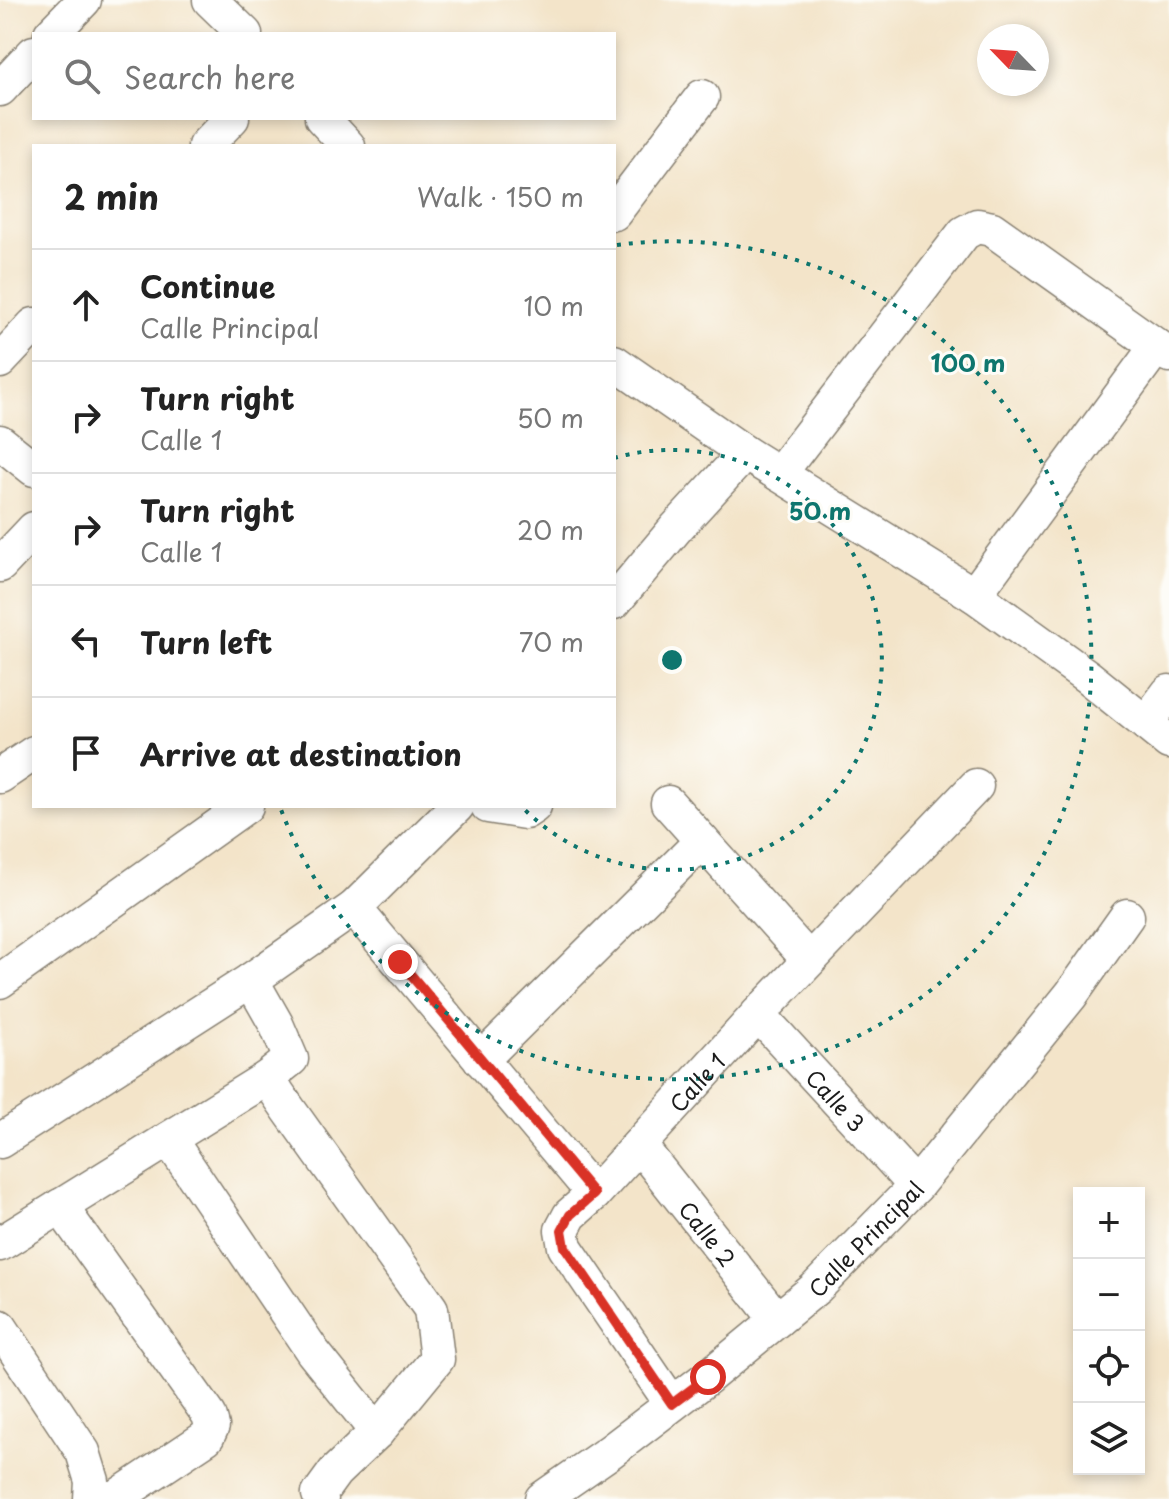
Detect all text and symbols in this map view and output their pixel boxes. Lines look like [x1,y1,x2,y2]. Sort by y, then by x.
north arrow [977,24,1049,96]
search box [32,32,616,120]
icon: search [60,54,104,98]
text: Search here [124,54,296,99]
text: 2 min [64,170,159,222]
text: Walk · 150 m [417,177,584,216]
text: Continue [140,263,275,308]
icon: ahead [64,283,108,327]
text: 10 m [523,286,584,325]
text: Calle Principal [140,308,320,347]
text: 100 m [931,344,1005,380]
text: Turn right [140,375,295,420]
icon: right [64,395,108,439]
text: 50 m [517,398,584,437]
text: Calle 1 [140,420,222,459]
text: Turn right [140,487,295,532]
text: 50 m [789,492,851,528]
icon: right [64,507,108,551]
text: 20 m [517,510,584,549]
text: Calle 1 [140,532,222,571]
icon: left [64,619,108,663]
text: Turn left [140,619,272,664]
text: 70 m [519,622,584,661]
centre of rings [658,646,686,674]
icon: arrive [64,731,108,775]
text: Arrive at destination [140,731,462,776]
route end [382,944,418,980]
street label: Calle 1 [661,1045,732,1119]
street label: Calle 3 [799,1061,874,1138]
street label: Calle Principal [800,1173,931,1304]
map controls [1073,1187,1145,1475]
button: + [1073,1187,1145,1259]
street label: Calle 2 [672,1193,745,1273]
button: − [1073,1259,1145,1331]
button: locate [1073,1331,1145,1403]
route start [690,1359,726,1395]
button: layers [1073,1403,1145,1475]

